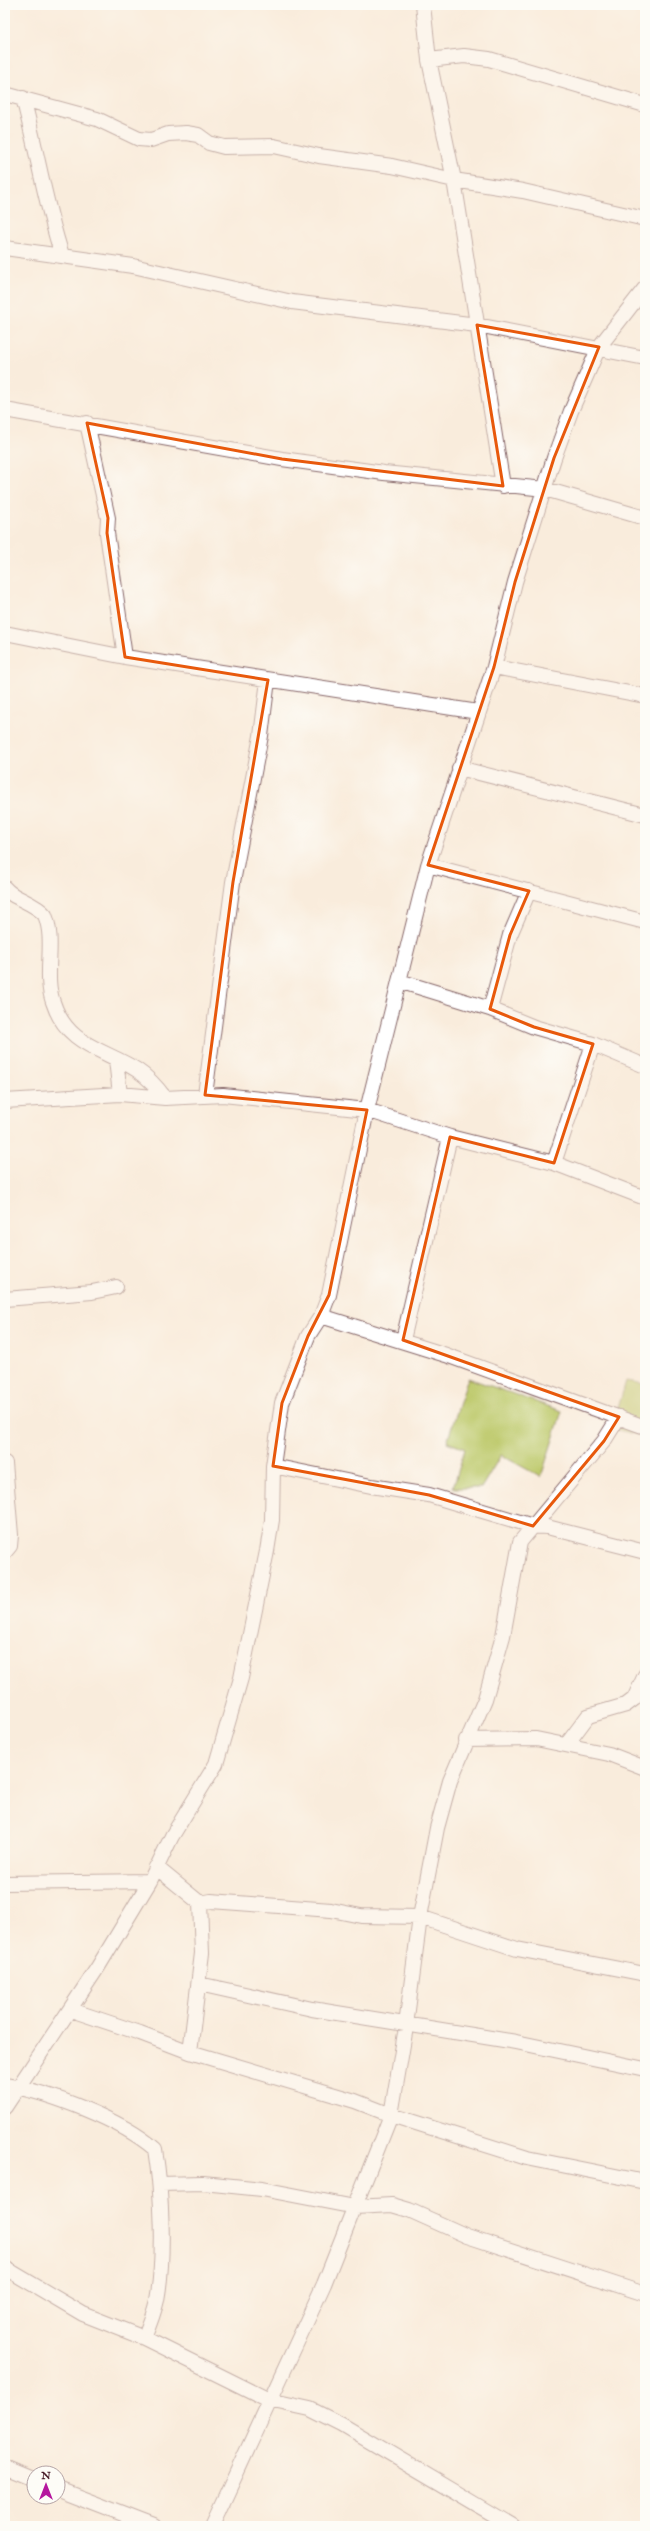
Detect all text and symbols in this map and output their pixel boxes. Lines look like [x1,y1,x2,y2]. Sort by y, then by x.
north arrow [26,2465,66,2505]
text: N [40,2469,51,2483]

